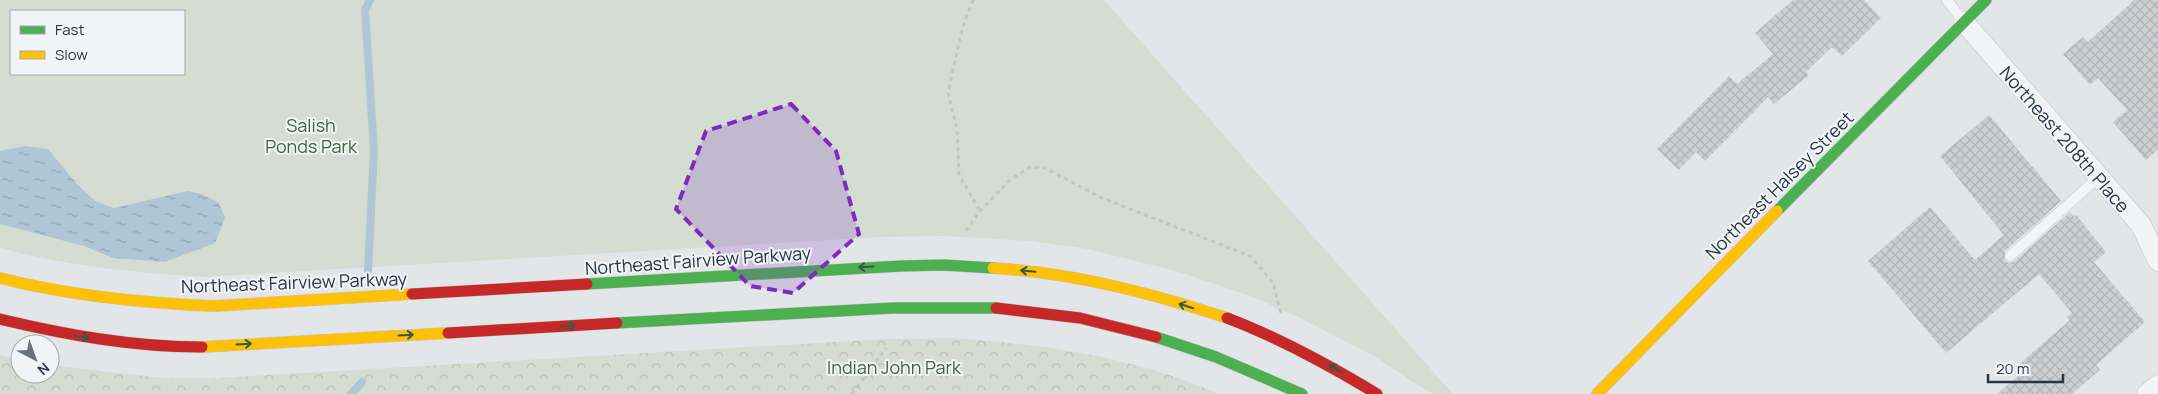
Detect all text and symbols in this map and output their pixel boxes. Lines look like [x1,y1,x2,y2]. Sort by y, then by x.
legend [10,10,185,75]
text: Fast [55,19,84,40]
text: Slow [55,44,88,65]
street label: Northeast 208th Place [1995,61,2135,217]
street label: Northeast Halsey Street [1700,106,1858,264]
park label: Salish Ponds Park [265,113,358,158]
street label: Northeast Fairview Parkway [584,240,812,280]
one-way arrow [858,263,874,272]
street label: Northeast Fairview Parkway [180,266,408,298]
one-way arrow [1020,266,1036,276]
one-way arrow [1179,301,1195,310]
one-way arrow [560,321,576,330]
one-way arrow [398,330,414,339]
one-way arrow [74,332,90,342]
north arrow [10,334,60,384]
one-way arrow [236,340,252,349]
scale bar [1988,352,2063,384]
park label: Indian John Park [827,355,962,379]
text: 20 m [1996,358,2029,379]
text: N [34,359,54,380]
one-way arrow [1328,364,1343,374]

